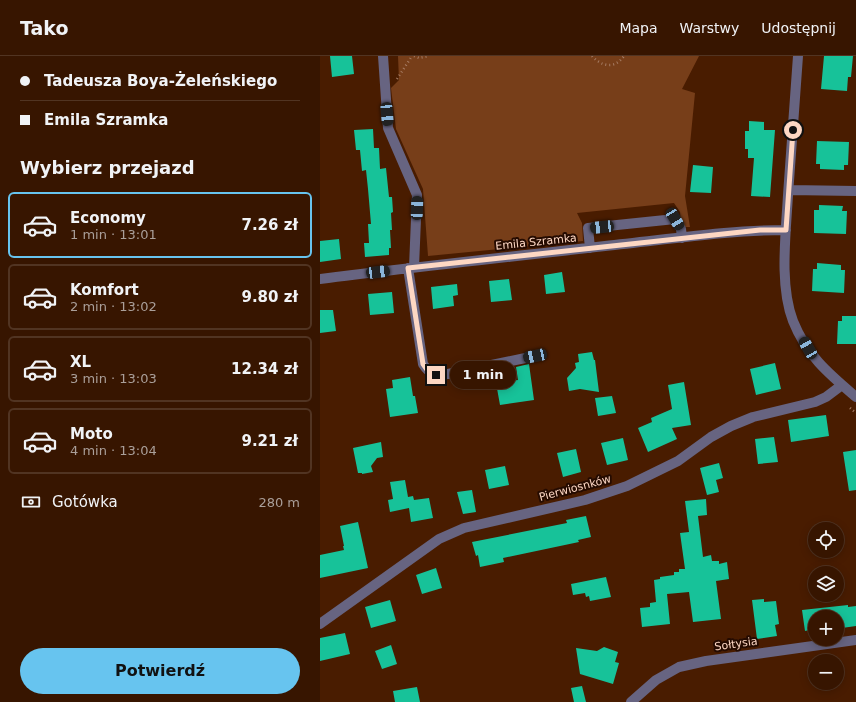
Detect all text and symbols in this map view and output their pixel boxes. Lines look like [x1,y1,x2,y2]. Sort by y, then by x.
text: Tako [20,17,69,39]
text: Mapa [619,20,658,36]
text: Warstwy [680,20,739,36]
text: Udostępnij [761,20,836,36]
text: Tadeusza Boya-Żeleńskiego [44,72,277,90]
car [380,102,394,126]
text: Emila Szramka [44,111,168,129]
route start [784,121,802,139]
text: Wybierz przejazd [20,157,195,178]
car [411,196,423,220]
car [664,206,686,232]
icon: car [22,207,58,243]
text: Economy [70,209,146,227]
text: 7.26 zł [241,216,298,234]
car [589,220,615,234]
text: 1 min · 13:01 [70,227,157,242]
street label: Emila Szramka [495,231,577,253]
car [365,265,391,279]
icon: car [22,279,58,315]
text: Komfort [70,281,139,299]
text: 9.80 zł [241,288,298,306]
text: 2 min · 13:02 [70,299,157,314]
car [797,335,819,361]
car [522,348,548,364]
icon: car [22,351,58,387]
text: XL [70,353,91,371]
text: 12.34 zł [231,360,298,378]
callout: 1 min [450,361,516,389]
route end [427,366,445,384]
text: 1 min [463,367,503,382]
text: 3 min · 13:03 [70,371,157,386]
icon: car [22,423,58,459]
text: Moto [70,425,113,443]
text: 9.21 zł [241,432,298,450]
text: 4 min · 13:04 [70,443,157,458]
street label: Pierwiosnków [538,472,612,504]
icon: cash [20,491,42,513]
text: Gotówka [52,493,118,511]
text: 280 m [258,495,300,510]
map controls [808,522,844,690]
button: locate [808,522,844,558]
button: layers [808,566,844,602]
button: + [808,610,844,646]
street label: Sołtysia [714,635,758,653]
button: Potwierdź [20,648,300,694]
button: − [808,654,844,690]

